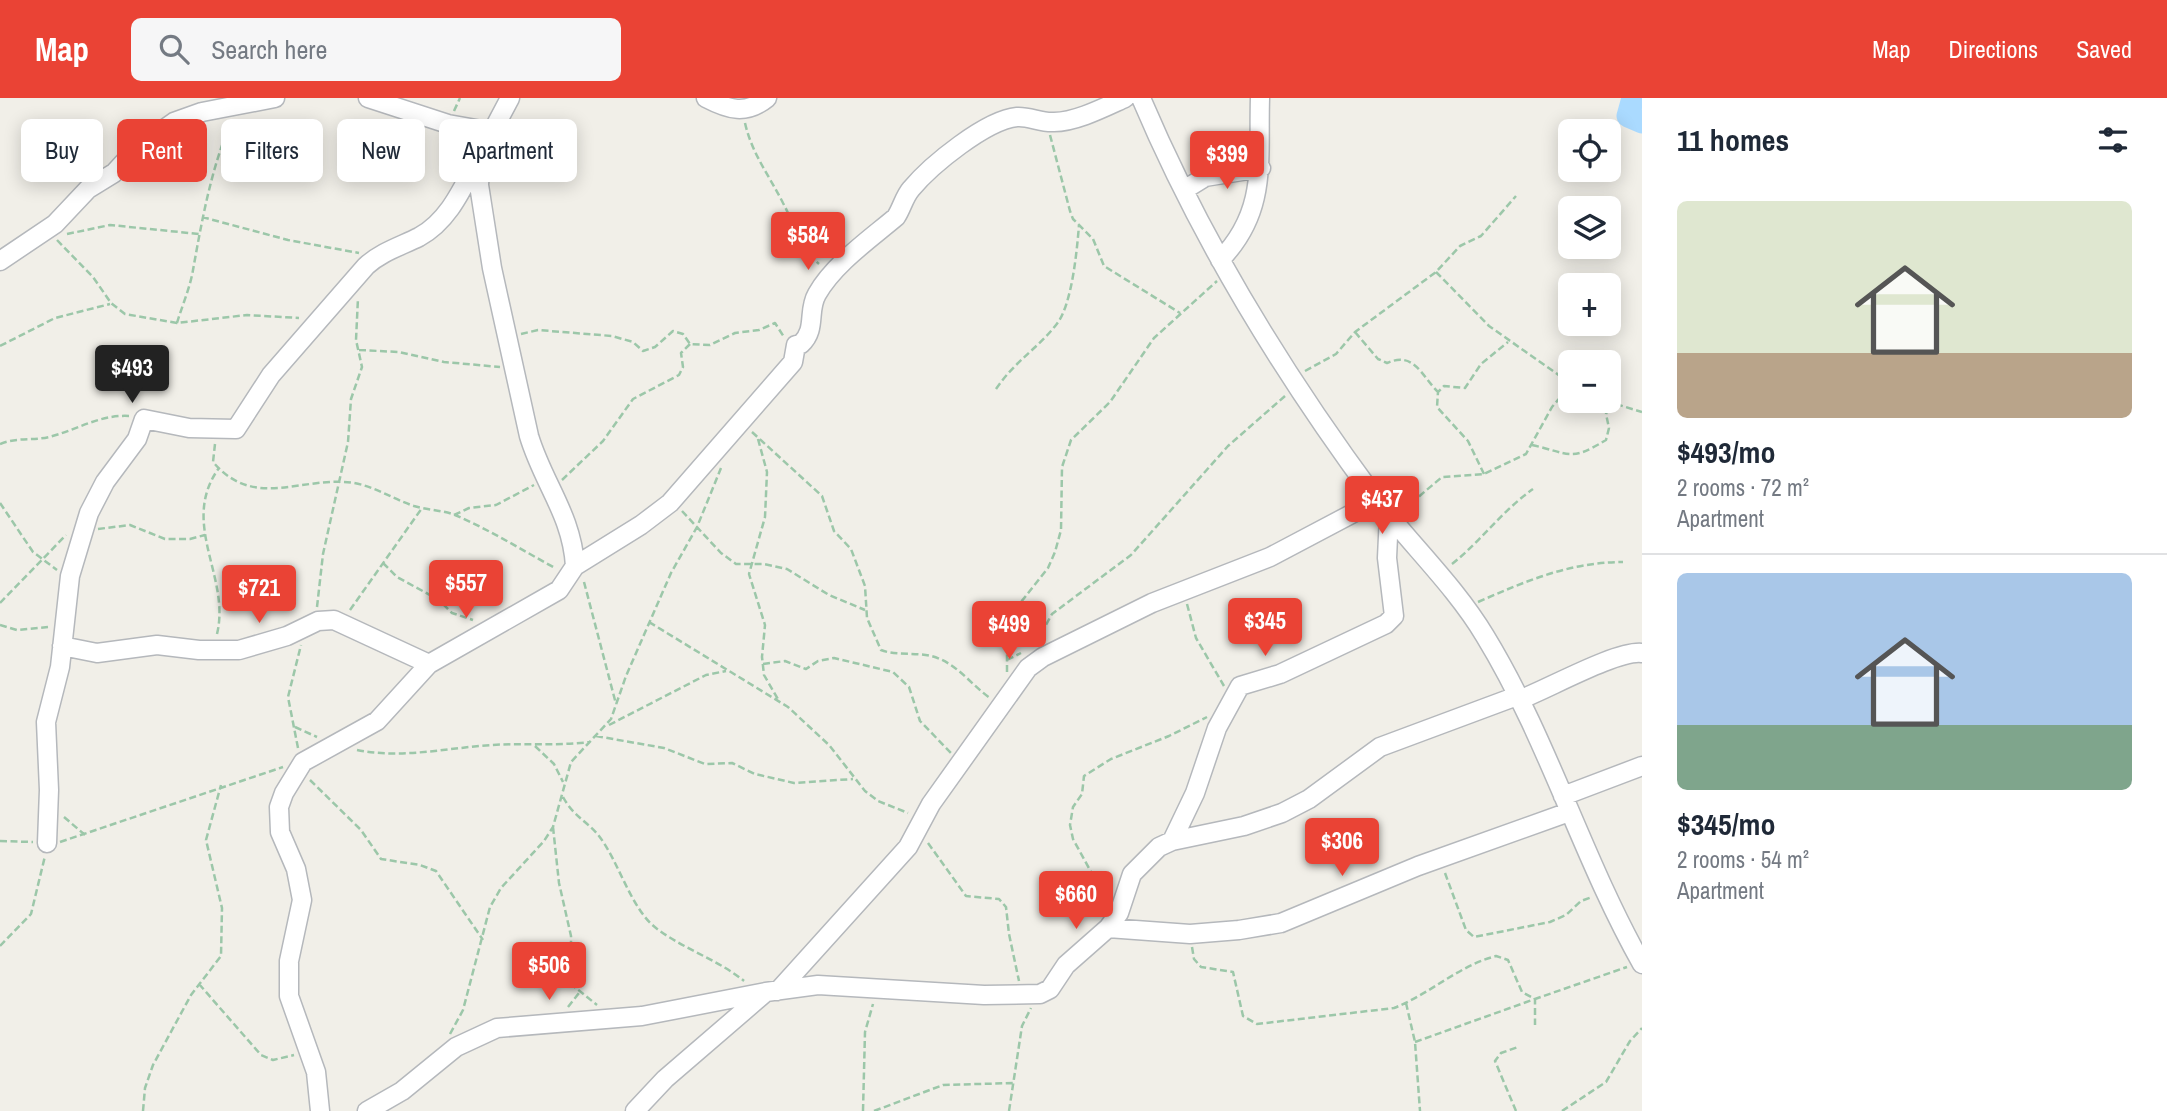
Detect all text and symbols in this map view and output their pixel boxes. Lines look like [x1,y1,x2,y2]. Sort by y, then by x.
search box [131,18,621,81]
text: Map [35,27,89,71]
icon: search [155,30,193,68]
text: Search here [211,32,327,67]
text: Map [1872,33,1910,65]
text: Directions [1948,33,2038,65]
text: Saved [2076,33,2132,65]
chip: Buy [21,119,103,182]
chip: Rent [117,119,207,182]
chip: Filters [221,119,323,182]
chip: New [337,119,425,182]
chip: Apartment [439,119,577,182]
map controls [1558,119,1621,413]
button: locate [1558,119,1621,182]
text: 11 homes [1677,120,1789,160]
icon: filters [2094,121,2132,159]
pin: $399 [1186,132,1268,191]
text: $399 [1206,138,1248,169]
button: layers [1558,196,1621,259]
pin: $584 [767,212,849,272]
text: $584 [787,219,829,250]
icon: home [1842,247,1968,373]
button: + [1558,273,1621,336]
pin: $493 [91,345,173,405]
button: − [1558,350,1621,413]
text: $493 [111,352,153,383]
text: $493/mo [1677,432,1775,472]
text: 2 rooms · 72 m² [1677,472,1809,503]
pin: $437 [1341,476,1423,536]
text: $437 [1361,483,1403,514]
text: Apartment [1677,503,1764,534]
pin: $557 [425,560,507,620]
pin: $721 [218,566,300,625]
text: $557 [445,567,487,598]
text: $721 [238,572,280,603]
pin: $345 [1224,598,1306,658]
pin: $499 [968,602,1050,661]
text: $345 [1244,605,1286,636]
text: $499 [988,608,1030,639]
icon: home [1842,619,1968,745]
text: $345/mo [1677,804,1775,844]
pin: $306 [1301,818,1383,878]
text: $306 [1321,825,1363,856]
text: 2 rooms · 54 m² [1677,844,1809,875]
pin: $660 [1035,872,1117,931]
text: Apartment [1677,875,1764,906]
text: $660 [1055,878,1097,909]
pin: $506 [508,942,590,1002]
text: $506 [528,949,570,980]

